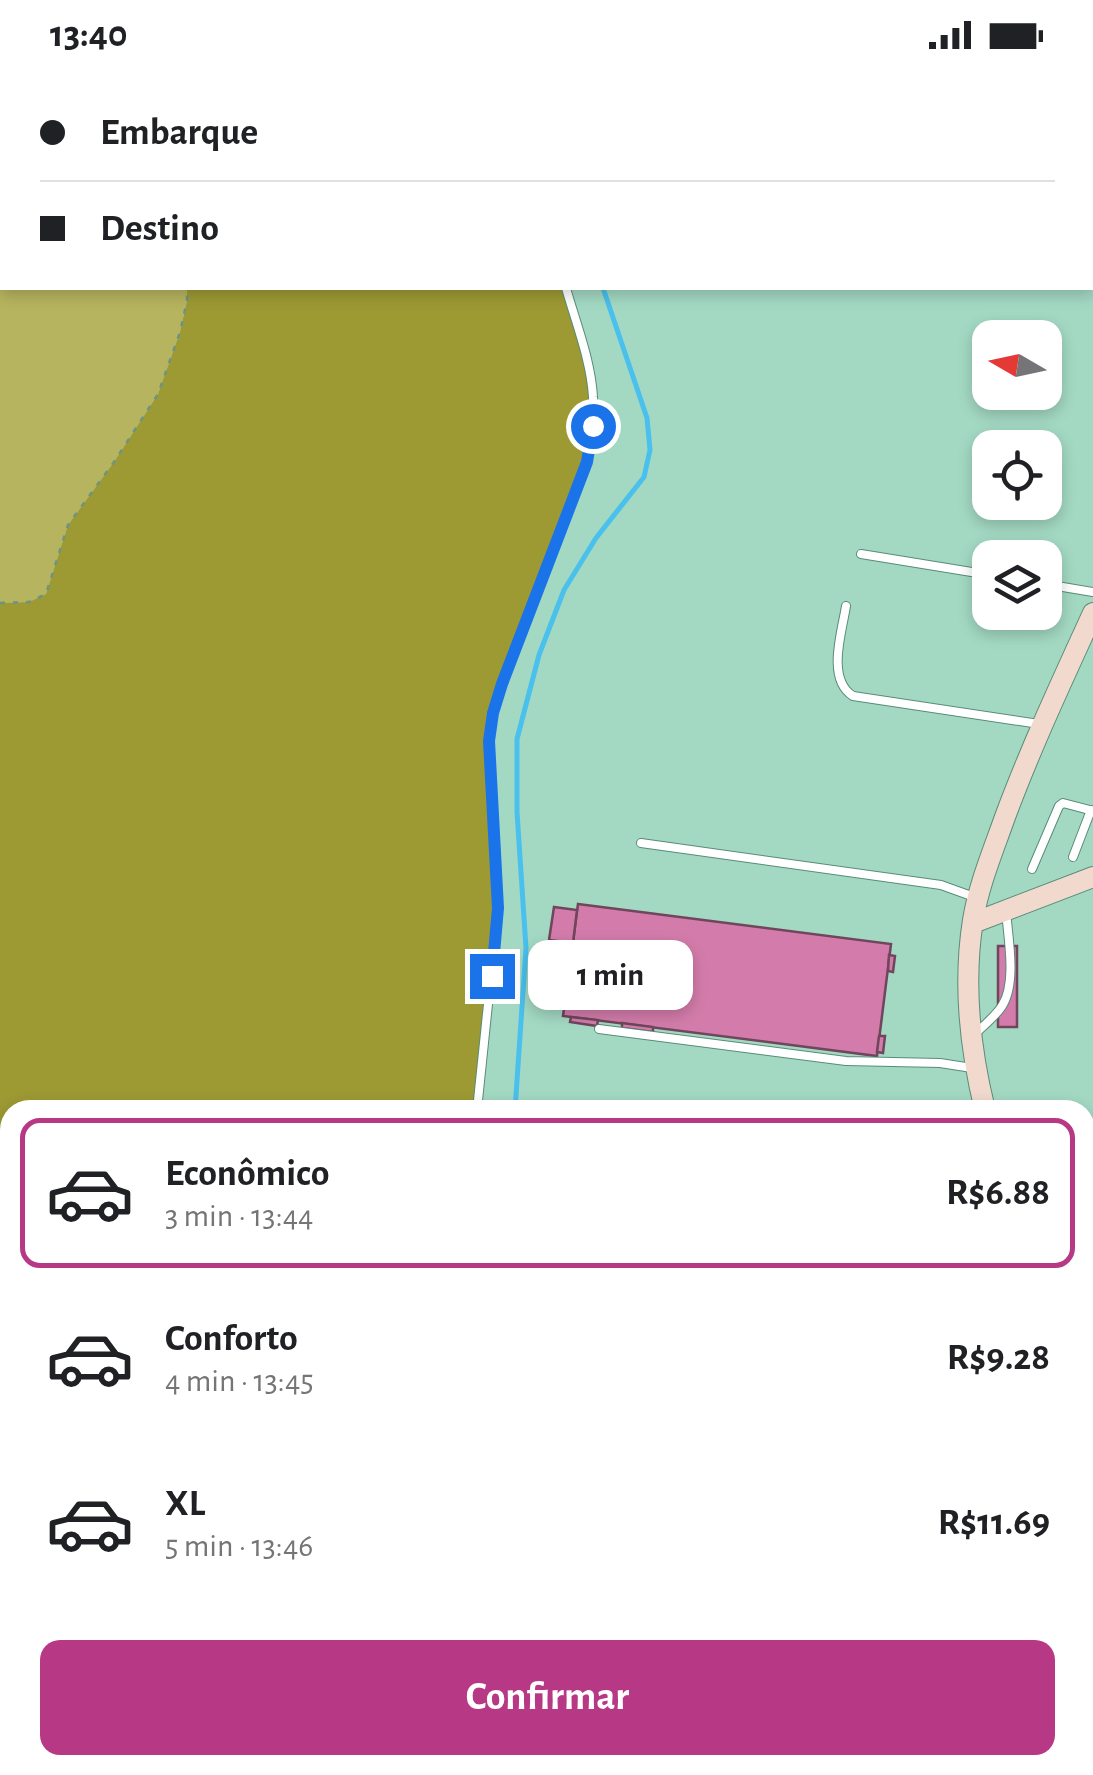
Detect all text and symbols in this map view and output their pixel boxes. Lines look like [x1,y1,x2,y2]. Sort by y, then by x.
text: 13:40 [50,16,128,54]
text: Embarque [100,114,258,152]
text: Destino [100,210,219,248]
north arrow [972,320,1062,410]
map controls [972,320,1062,630]
route start [571,404,616,449]
button: locate [972,430,1062,520]
button: layers [972,540,1062,630]
callout: 1 min [527,941,692,1011]
route end [470,954,515,999]
text: 1 min [577,959,644,991]
icon: car [45,1148,135,1238]
text: Econômico [165,1155,329,1193]
text: R$6.88 [946,1174,1050,1212]
text: 3 min · 13:44 [165,1200,314,1232]
icon: car [45,1313,135,1403]
text: Conforto [165,1320,298,1358]
text: R$9.28 [947,1339,1050,1377]
text: 4 min · 13:45 [165,1365,314,1397]
icon: car [45,1478,135,1568]
text: XL [165,1485,205,1523]
text: R$11.69 [938,1504,1050,1542]
text: 5 min · 13:46 [165,1530,313,1562]
button: Confirmar [40,1640,1055,1755]

